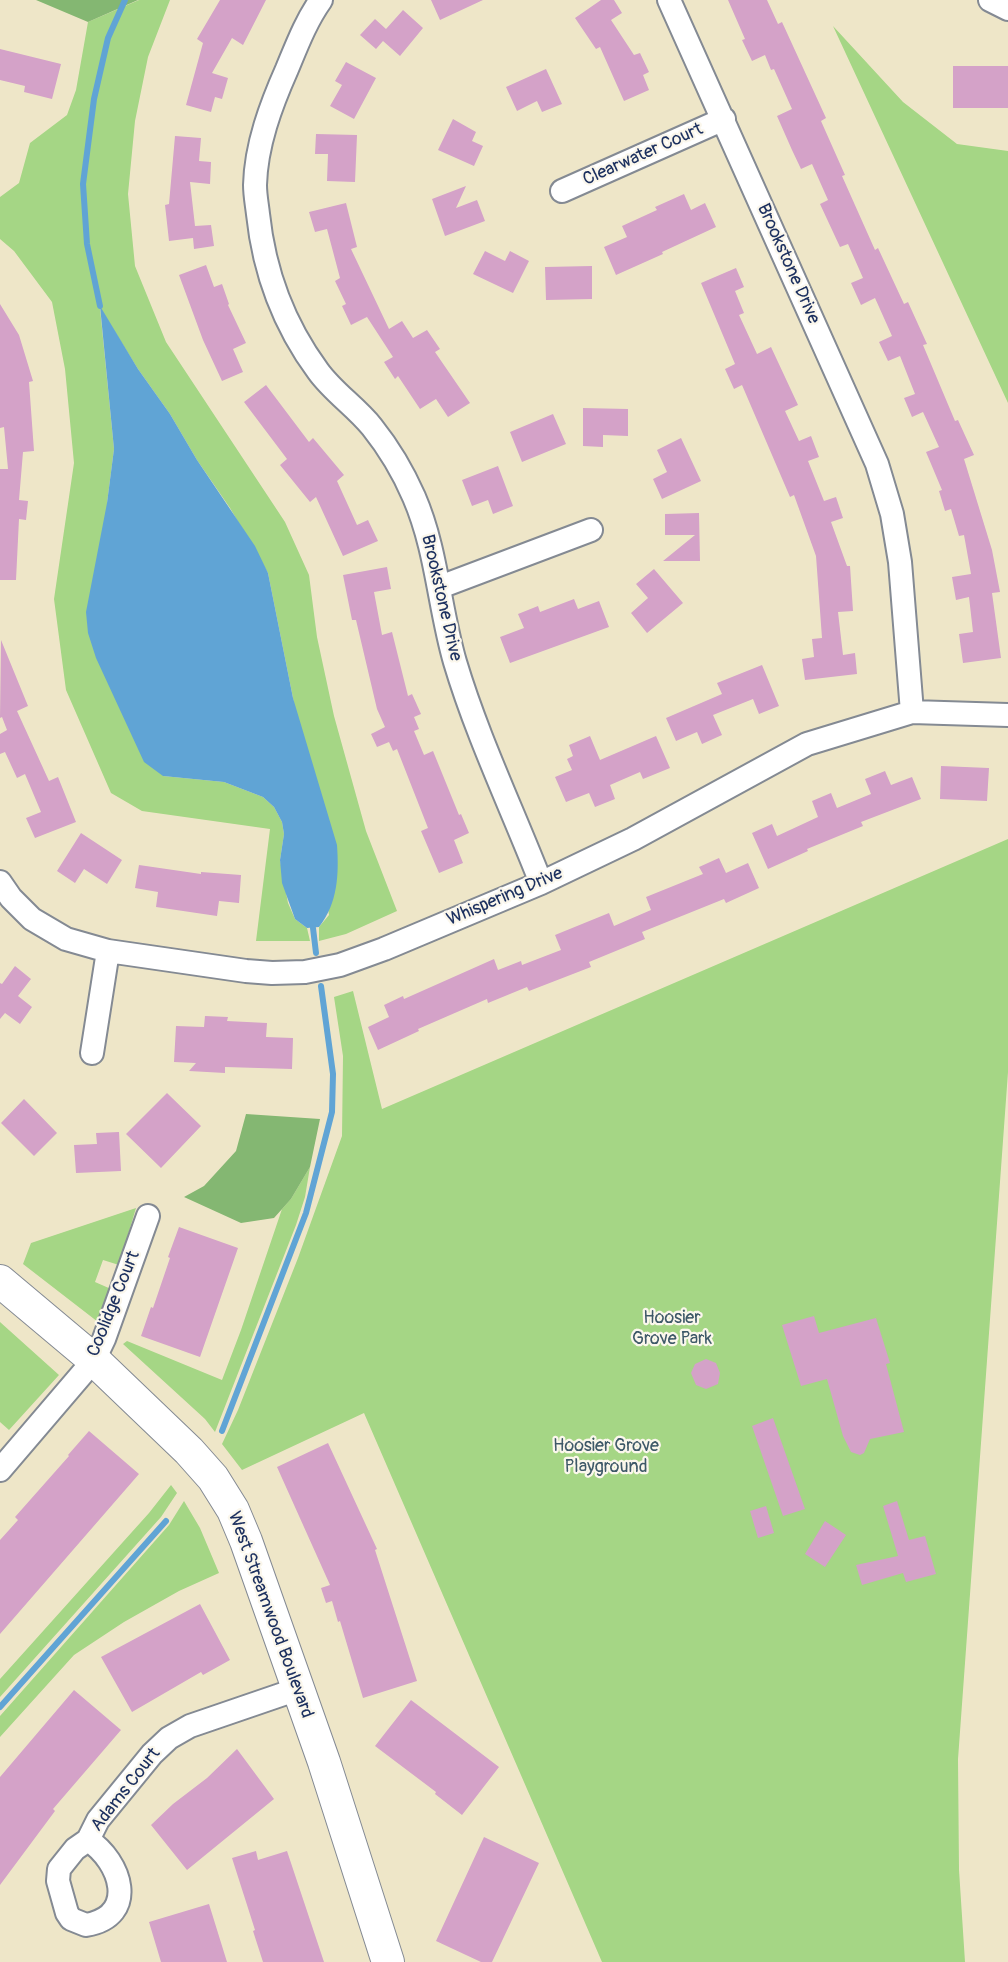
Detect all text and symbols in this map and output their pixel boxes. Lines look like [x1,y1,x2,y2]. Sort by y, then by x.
street label: Clearwater Court [580,119,706,191]
street label: Brookstone Drive [752,201,824,327]
street label: Brookstone Drive [416,533,466,663]
street label: Whispering Drive [444,863,566,931]
street label: Coolidge Court [83,1248,145,1360]
park label: Hoosier Grove Park [632,1307,712,1350]
park label: Hoosier Grove Playground [553,1435,659,1478]
street label: West Streamwood Boulevard [223,1509,317,1721]
street label: Adams Court [87,1744,165,1836]

